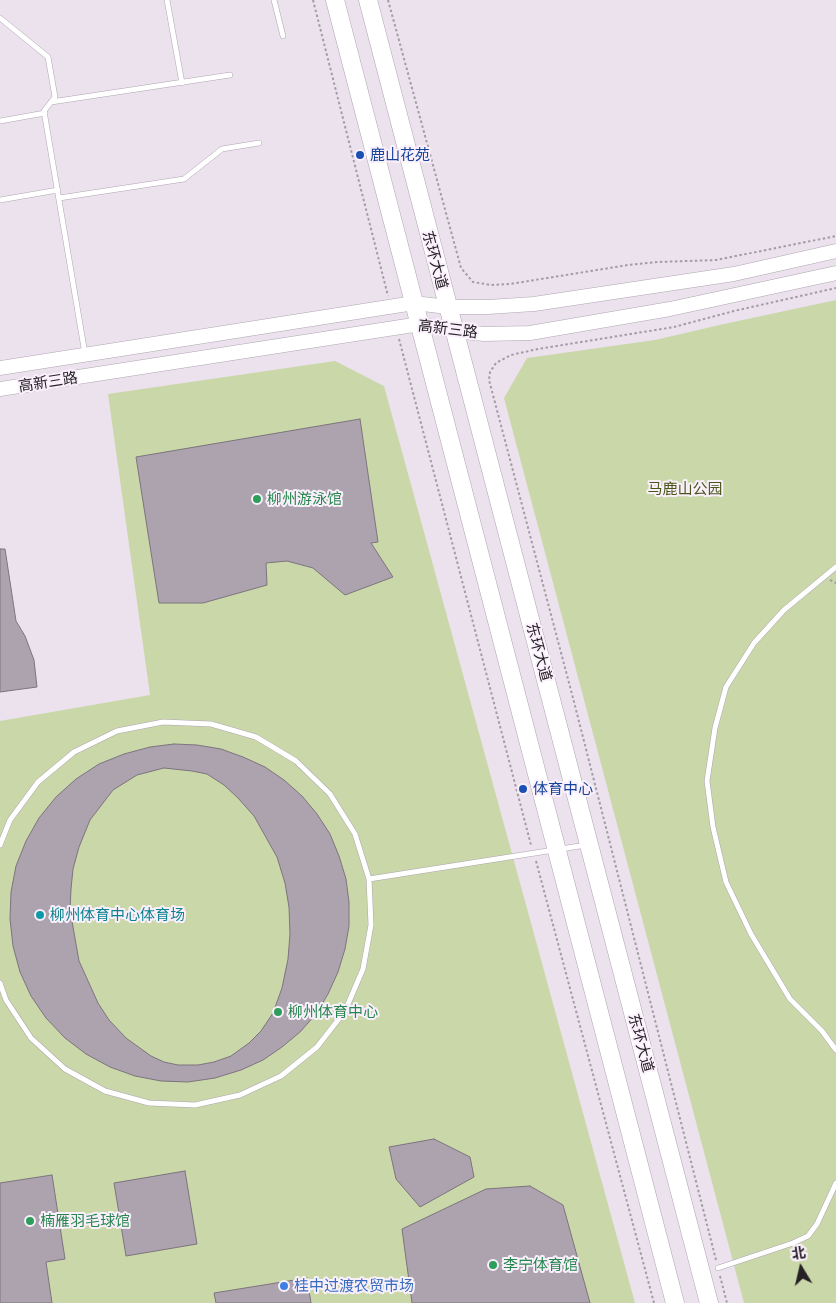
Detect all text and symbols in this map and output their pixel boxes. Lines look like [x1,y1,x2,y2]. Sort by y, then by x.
place label: 鹿山花苑 [370,146,430,164]
marker: 鹿山花苑 [354,149,366,161]
street label: 东环大道 [419,229,451,291]
street label: 高新三路 [417,316,479,342]
street label: 高新三路 [17,368,79,396]
park label: 马鹿山公园 [648,480,722,498]
place label: 柳州游泳馆 [267,490,342,508]
marker: 柳州游泳馆 [251,493,263,505]
street label: 东环大道 [523,621,555,683]
place label: 体育中心 [533,780,593,798]
marker: 体育中心 [517,783,529,795]
place label: 柳州体育中心体育场 [50,906,185,924]
marker: 柳州体育中心体育场 [34,909,46,921]
place label: 柳州体育中心 [288,1003,378,1021]
marker: 柳州体育中心 [272,1006,284,1018]
street label: 东环大道 [625,1012,657,1074]
place label: 楠雁羽毛球馆 [40,1212,130,1230]
marker: 楠雁羽毛球馆 [24,1215,36,1227]
north arrow [776,1243,826,1293]
text: 北 [790,1244,807,1262]
place label: 李宁体育馆 [503,1256,578,1274]
marker: 李宁体育馆 [487,1259,499,1271]
place label: 桂中过渡农贸市场 [294,1277,414,1295]
marker: 桂中过渡农贸市场 [278,1280,290,1292]

